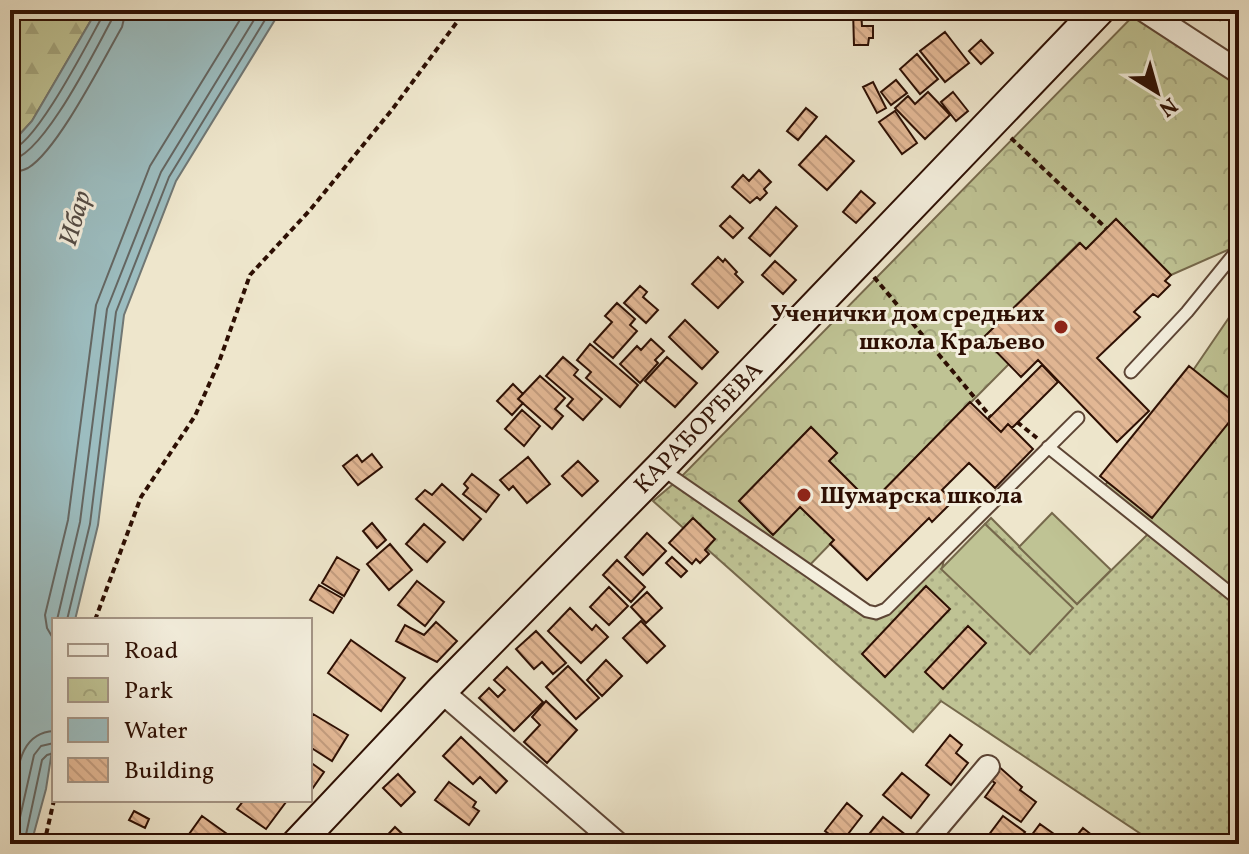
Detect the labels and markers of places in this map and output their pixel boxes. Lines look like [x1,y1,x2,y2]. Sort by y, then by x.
place label: Ученички дом средњих школа Краљево [771,298,1045,360]
marker: Ученички дом средњих школа Краљево [1052,318,1070,336]
place label: Шумарска школа [820,480,1023,514]
marker: Шумарска школа [795,486,813,504]

